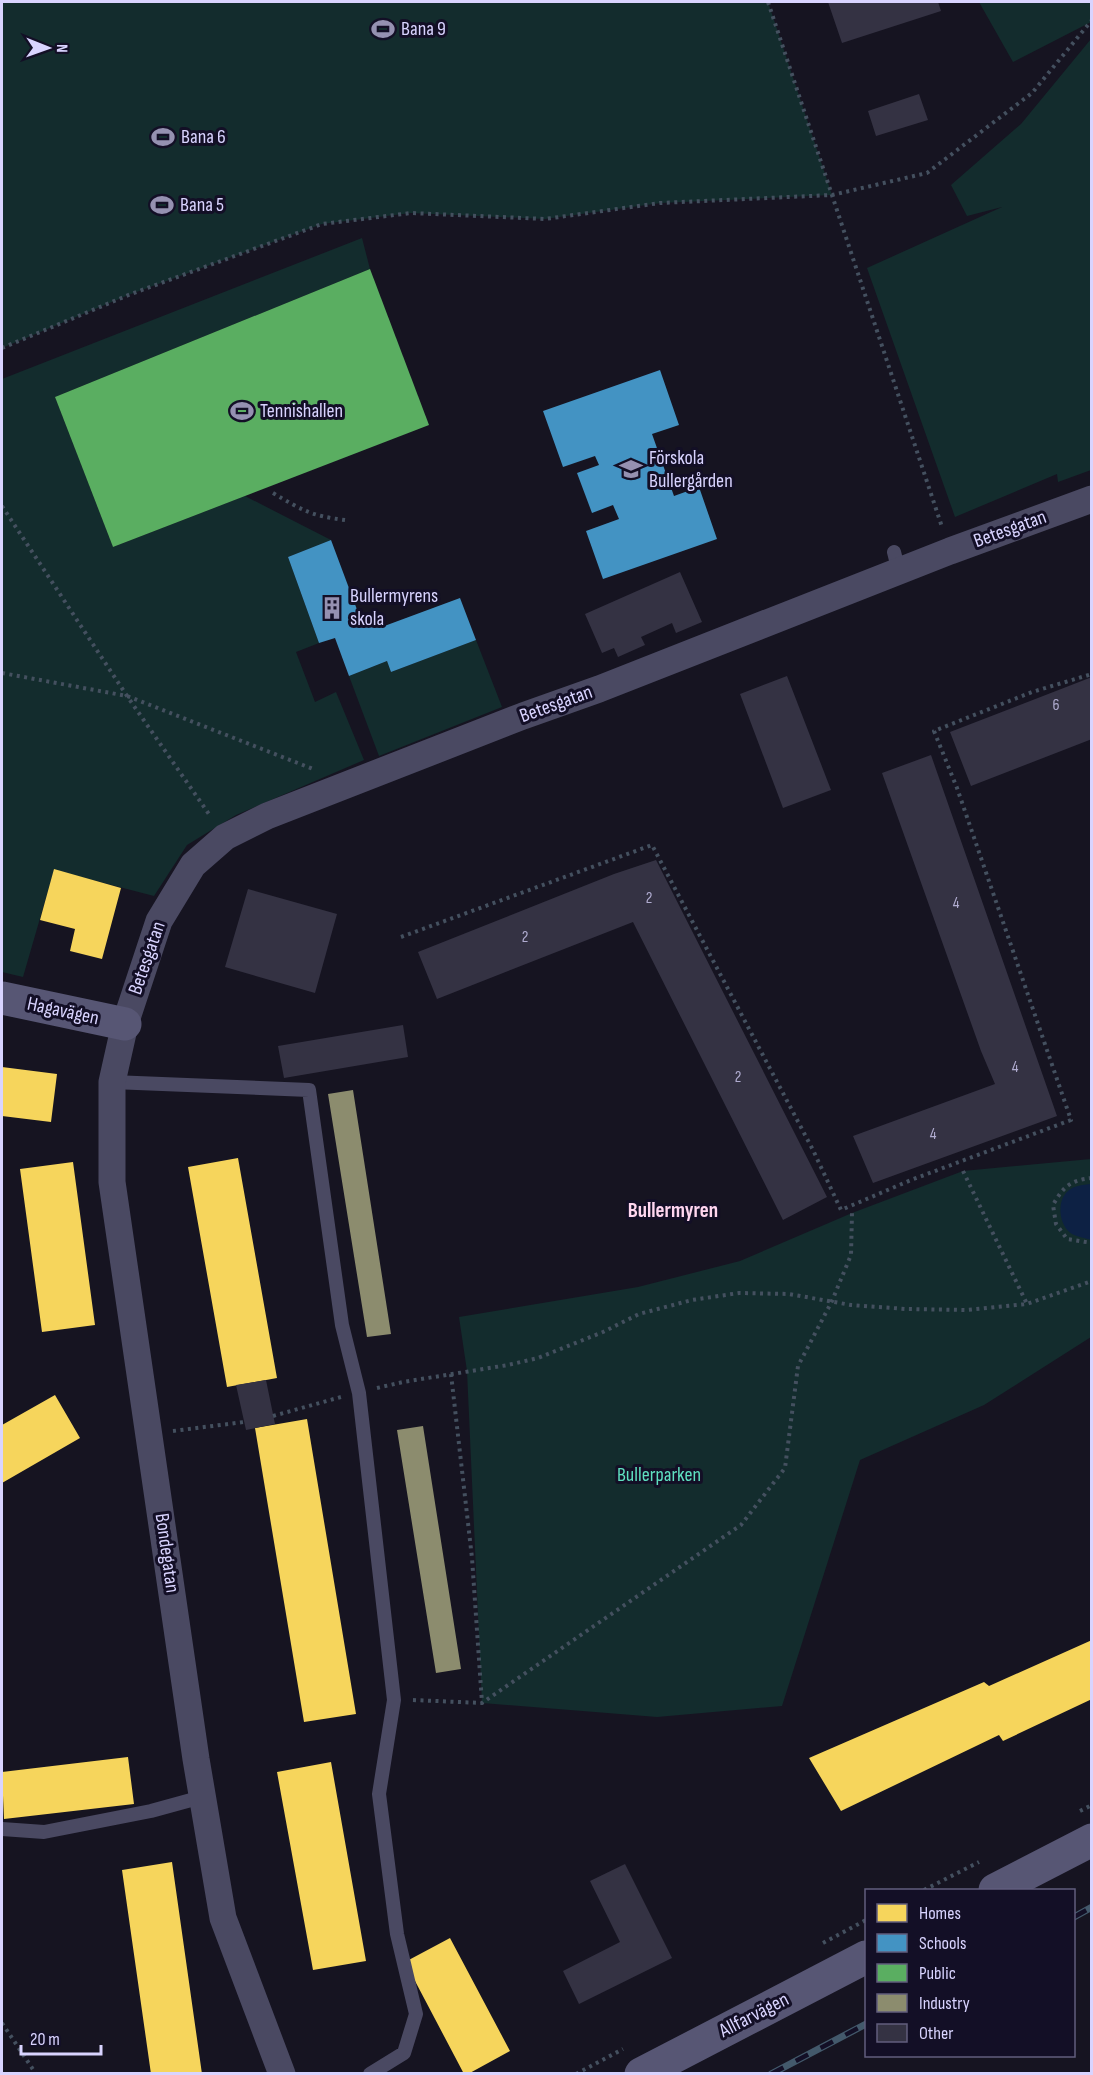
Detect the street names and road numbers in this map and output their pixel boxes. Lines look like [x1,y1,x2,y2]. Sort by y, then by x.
street label: Betesgatan [970,505,1050,553]
street label: Betesgatan [516,680,596,728]
street label: Betesgatan [123,918,171,998]
street label: Hagavägen [25,992,101,1030]
street label: Bondegatan [150,1512,184,1594]
street label: Allfarvägen [714,1987,793,2043]

